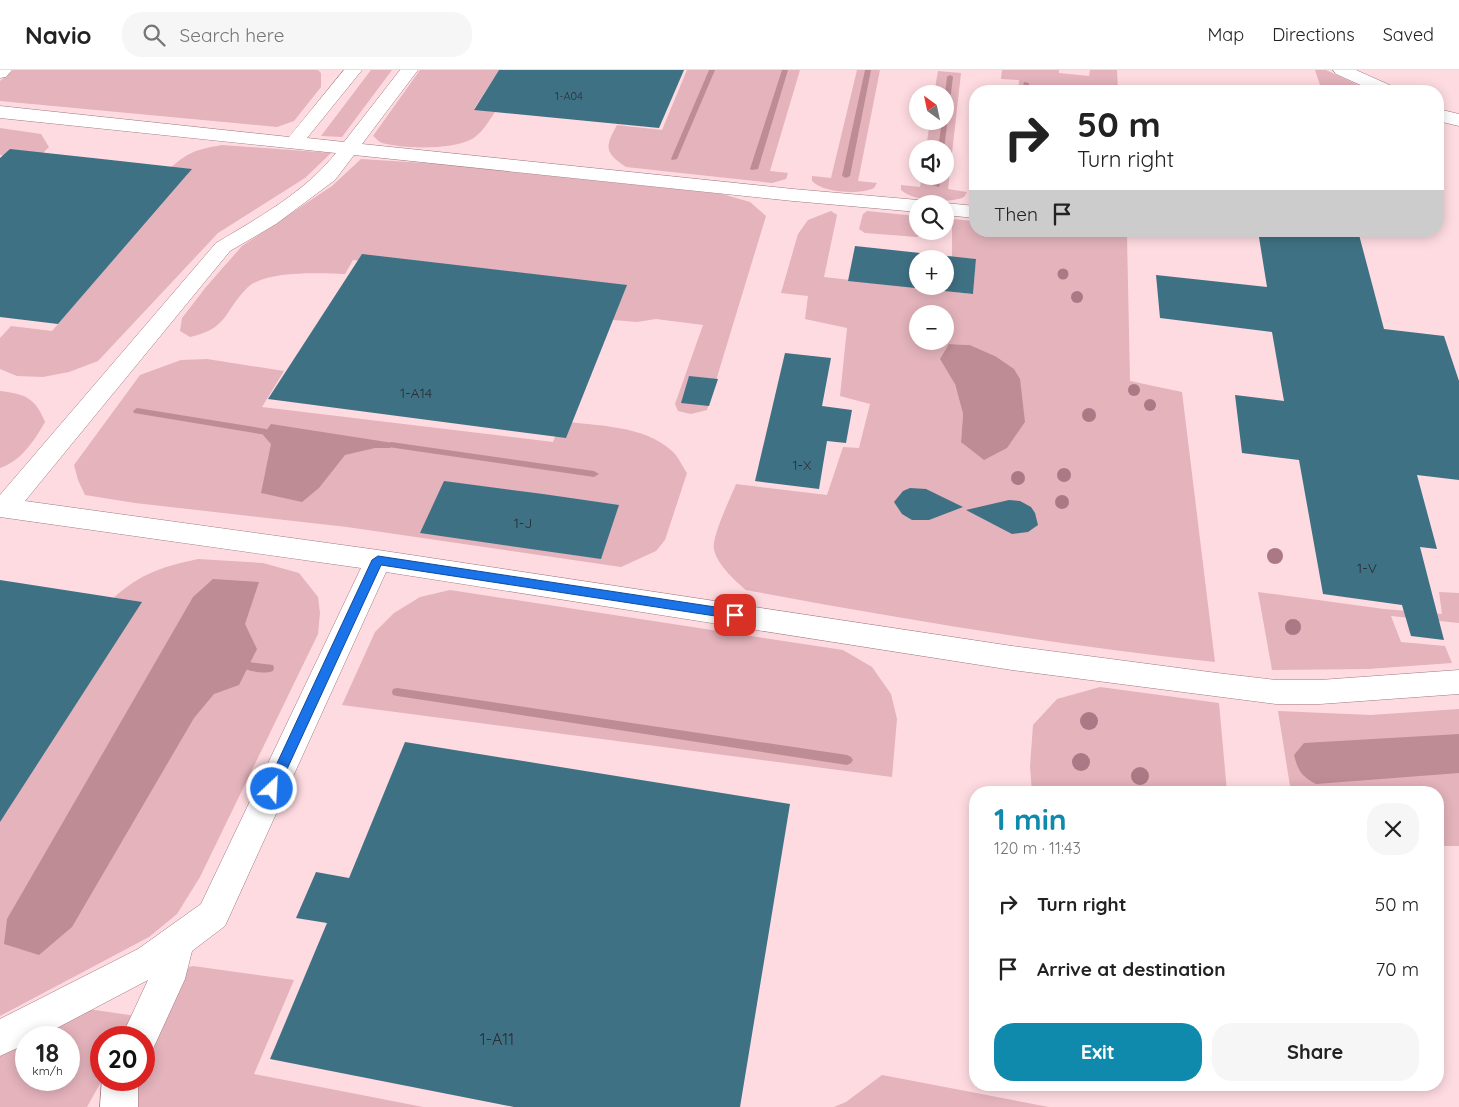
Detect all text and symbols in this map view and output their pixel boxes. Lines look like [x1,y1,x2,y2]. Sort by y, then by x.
search box [122,12,472,57]
text: Navio [25,20,92,50]
icon: search [140,21,168,49]
text: Search here [180,23,284,47]
text: Map [1207,23,1244,46]
text: Directions [1272,23,1355,46]
text: Saved [1383,23,1434,46]
north arrow [909,85,954,130]
map controls [909,85,954,350]
house number: 1-A04 [555,89,583,103]
text: 50 m [1077,102,1161,146]
icon: right [994,105,1059,170]
button: sound [909,140,954,185]
text: Turn right [1077,145,1174,173]
button: search [909,195,954,240]
icon: arrive [1048,200,1076,228]
text: Then [994,202,1038,226]
button: + [909,250,954,295]
button: − [909,305,954,350]
house number: 1-A14 [400,384,432,402]
house number: 1-X [792,456,812,474]
house number: 1-J [514,514,532,532]
house number: 1-V [1357,559,1377,577]
pin [714,594,756,636]
icon: arrive [721,601,749,629]
position arrow [245,762,297,814]
text: 1 min [994,800,1067,838]
button: close [1367,803,1419,855]
text: 120 m · 11:43 [994,838,1081,858]
icon: right [994,890,1022,918]
text: Turn right [1037,892,1126,916]
text: 50 m [1375,892,1419,916]
icon: arrive [994,955,1022,983]
text: Arrive at destination [1037,957,1226,981]
text: 70 m [1375,957,1419,981]
button: Exit [994,1023,1202,1081]
button: Share [1212,1023,1419,1081]
speed limit sign: 20 [90,1026,155,1091]
house number: 1-A11 [480,1029,514,1049]
text: 18 [36,1037,59,1068]
text: km/h [32,1063,63,1078]

